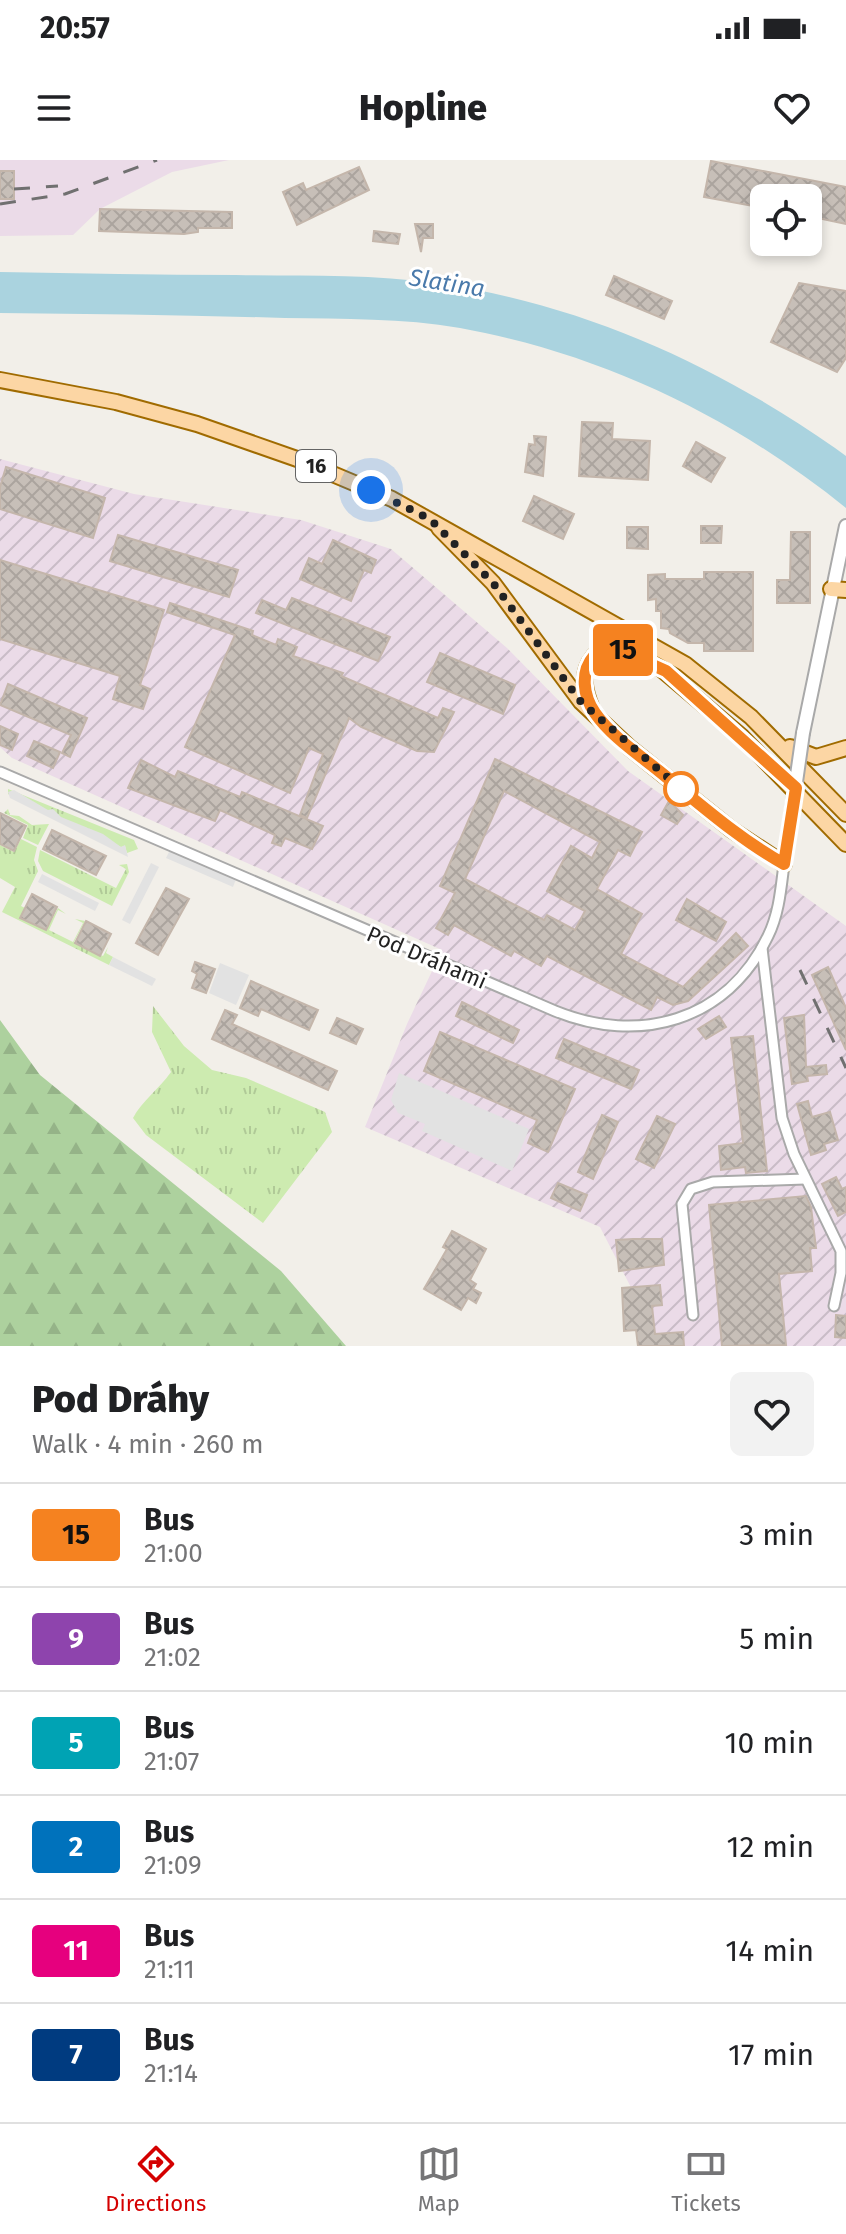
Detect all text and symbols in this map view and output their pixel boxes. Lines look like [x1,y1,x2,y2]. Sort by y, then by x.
text: 20:57 [40,10,110,46]
icon: menu [32,86,76,130]
text: Hopline [359,86,487,130]
icon: heart [770,86,814,130]
map controls [750,184,822,256]
button: locate [750,184,822,256]
water label: Slatina [406,263,487,303]
road number: 16 [296,450,336,482]
your location [351,470,391,510]
line badge: 15 [587,624,659,676]
text: 15 [609,633,637,666]
unlabelled marker [664,772,698,806]
street label: Pod Dráhami [363,920,491,995]
button: heart [730,1372,814,1456]
text: Pod Dráhy [32,1376,209,1422]
text: Walk · 4 min · 260 m [32,1429,264,1460]
text: Bus [144,1502,194,1538]
text: 3 min [739,1517,814,1553]
text: 15 [62,1518,90,1551]
text: 21:00 [144,1538,203,1569]
text: Bus [144,1606,194,1642]
text: 5 min [739,1621,814,1657]
text: 9 [68,1622,84,1655]
text: 21:02 [144,1642,201,1673]
text: Bus [144,1710,194,1746]
text: 10 min [725,1725,814,1761]
text: 5 [68,1726,84,1759]
text: 21:07 [144,1746,199,1777]
text: Bus [144,1814,194,1850]
text: 12 min [726,1829,814,1865]
text: 2 [69,1830,83,1863]
text: 21:09 [144,1850,202,1881]
text: Bus [144,1918,194,1954]
text: 14 min [725,1933,814,1969]
text: 11 [63,1934,89,1967]
text: 21:11 [144,1954,195,1985]
text: Bus [144,2022,194,2058]
text: 17 min [728,2037,814,2073]
text: 7 [69,2038,83,2071]
text: 21:14 [144,2058,198,2089]
tab: Directions [105,2142,206,2217]
tab: Map [417,2142,461,2217]
tab: Tickets [671,2142,741,2217]

